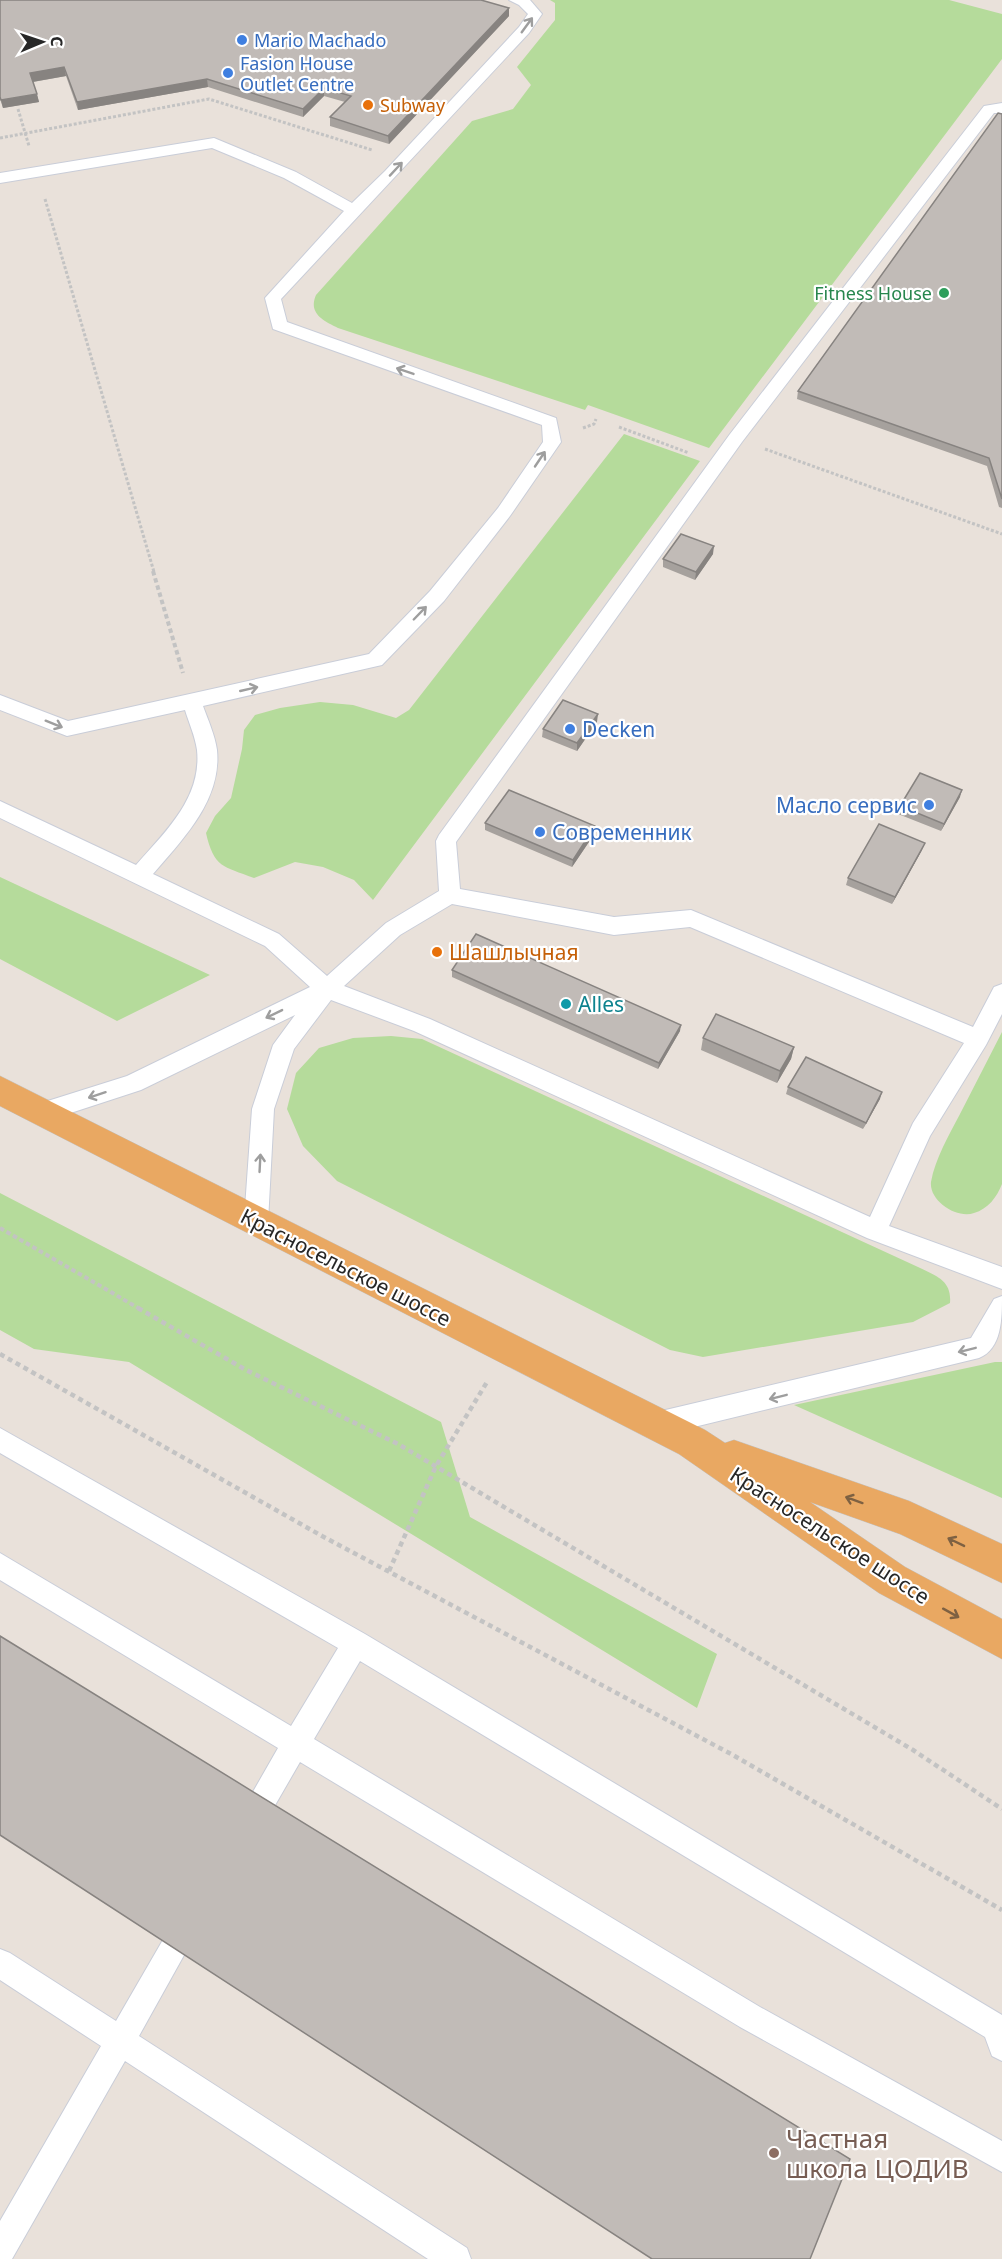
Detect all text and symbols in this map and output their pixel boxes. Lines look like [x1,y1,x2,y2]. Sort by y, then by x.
north arrow [12,12,72,72]
one-way arrow [521,17,533,33]
place label: Mario Machado [254,28,386,52]
marker: Mario Machado [235,33,249,47]
text: С [46,36,68,47]
place label: Fasion House Outlet Centre [240,51,354,96]
marker: Fasion House Outlet Centre [221,66,235,80]
place label: Subway [380,93,446,117]
marker: Subway [361,98,375,112]
one-way arrow [388,162,402,177]
place label: Fitness House [814,281,932,305]
marker: Fitness House [937,286,951,300]
one-way arrow [396,365,415,376]
one-way arrow [534,451,546,468]
one-way arrow [413,606,427,621]
one-way arrow [238,683,258,694]
place label: Decken [582,715,655,743]
one-way arrow [44,719,63,730]
marker: Decken [563,722,577,736]
place label: Масло сервис [776,791,917,819]
marker: Масло сервис [922,798,936,812]
place label: Современник [552,818,692,846]
marker: Современник [533,825,547,839]
place label: Шашлычная [449,938,579,966]
marker: Шашлычная [430,945,444,959]
place label: Alles [578,990,624,1018]
marker: Alles [559,997,573,1011]
one-way arrow [266,1009,284,1021]
one-way arrow [88,1090,107,1101]
one-way arrow [254,1154,265,1174]
street label: Красносельское шоссе [236,1202,456,1332]
one-way arrow [958,1345,977,1357]
one-way arrow [768,1391,787,1403]
street label: Красносельское шоссе [725,1460,935,1610]
one-way arrow [845,1493,864,1504]
one-way arrow [947,1535,965,1547]
one-way arrow [942,1607,959,1619]
place label: Частная школа ЦОДИВ [786,2120,969,2186]
marker: Частная школа ЦОДИВ [767,2146,781,2160]

